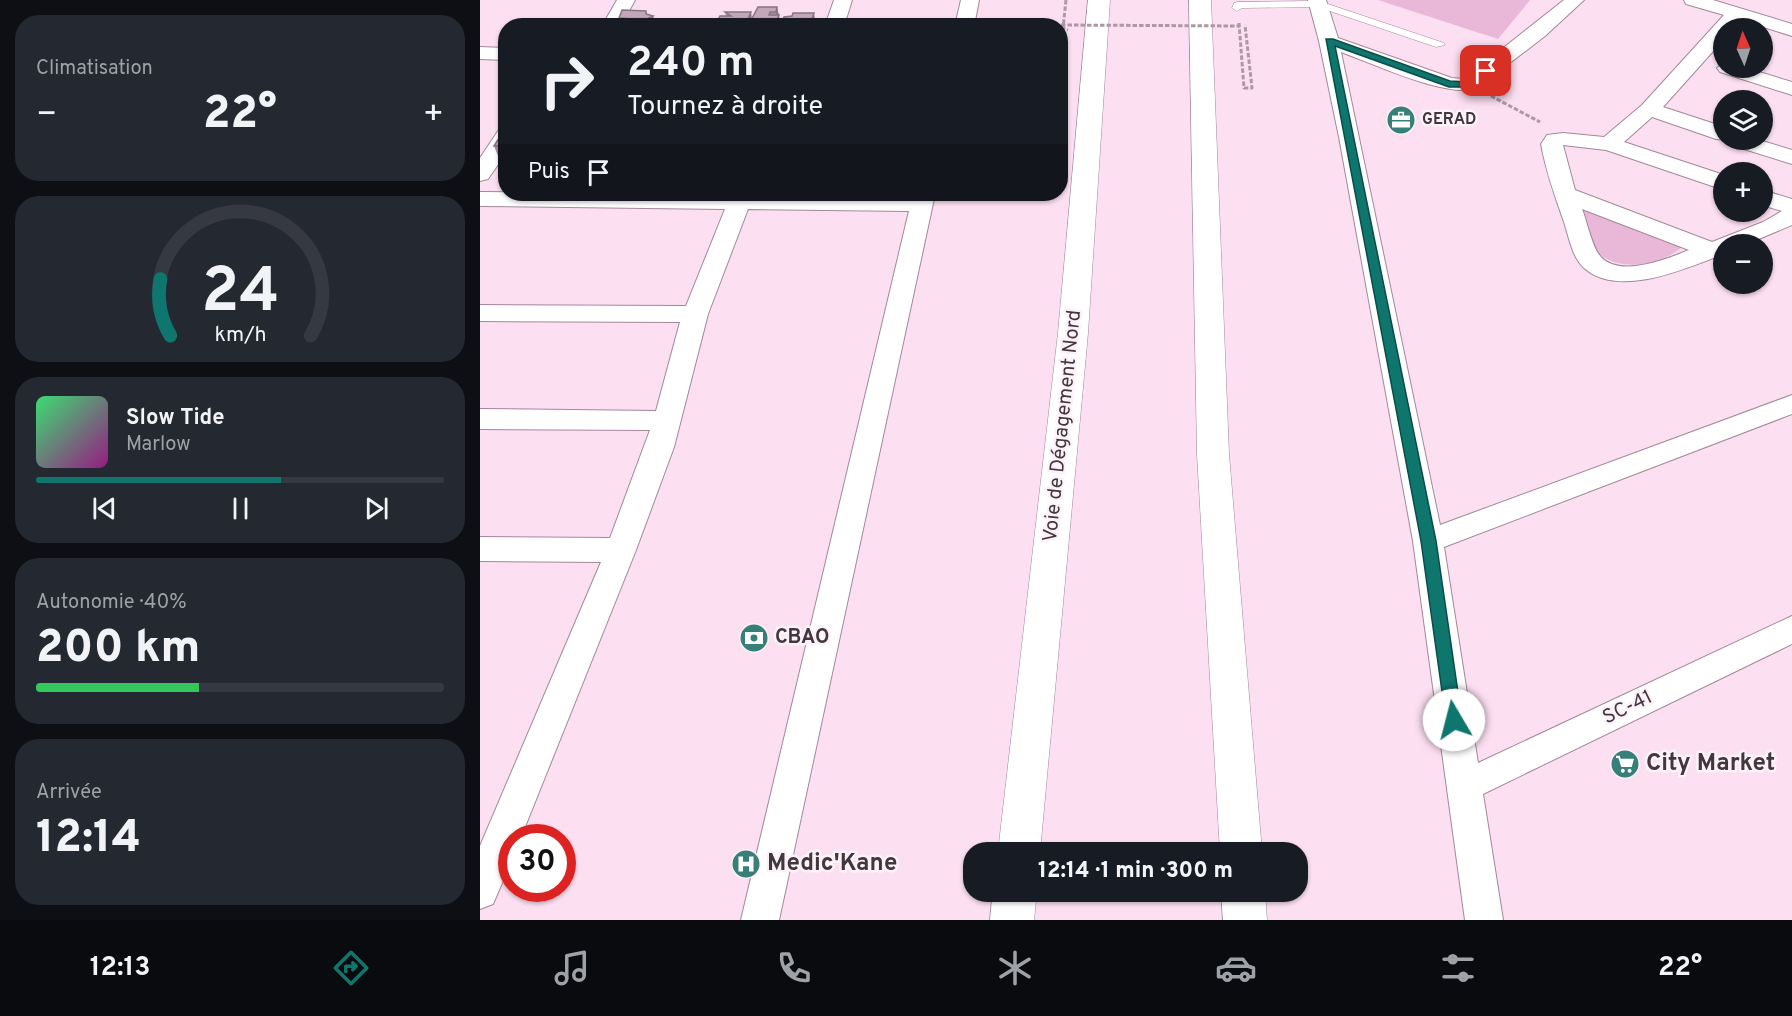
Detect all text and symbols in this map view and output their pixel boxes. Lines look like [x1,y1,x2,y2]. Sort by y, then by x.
north arrow [1713,18,1773,78]
map controls [1713,18,1773,294]
text: 240 m [627,38,755,91]
icon: right [528,42,606,120]
pin [1460,45,1511,96]
icon: arrive [1469,54,1502,87]
text: Climatisation [36,56,153,82]
text: 22° [203,87,277,144]
text: Tournez à droite [627,90,823,124]
button: layers [1713,90,1773,150]
text: − [36,95,57,137]
text: + [423,95,444,137]
office icon: GERAD [1385,104,1417,136]
place label: GERAD [1422,110,1476,130]
icon: arrive [582,156,615,189]
text: Puis [528,159,570,186]
button: + [1713,162,1773,222]
button: − [1713,234,1773,294]
text: 24 [201,255,279,334]
street label: Voie de Dégagement Nord [1038,309,1088,543]
text: km/h [214,322,266,349]
text: Slow Tide [126,405,225,432]
text: Marlow [126,432,190,458]
icon: previous [88,492,121,525]
icon: pause [224,492,257,525]
icon: next [360,492,393,525]
text: Autonomie · 40% [36,590,187,616]
text: 200 km [36,621,200,678]
bank icon: CBAO [738,622,770,654]
place label: CBAO [775,625,829,651]
street label: SC-41 [1599,685,1657,731]
position arrow [1422,688,1486,752]
supermarket icon: City Market [1609,748,1641,780]
place label: City Market [1646,749,1775,779]
text: Arrivée [36,780,102,806]
text: 12:14 [36,811,141,868]
speed limit sign: 30 [498,824,576,902]
hospital icon: Medic'Kane [730,848,762,880]
place label: Medic'Kane [767,849,897,879]
text: 12:14 · 1 min · 300 m [1038,858,1233,885]
icon: directions [330,947,372,989]
icon: music [551,947,593,989]
icon: phone [773,947,815,989]
icon: climate [994,947,1036,989]
icon: car [1215,947,1257,989]
icon: filters [1437,947,1479,989]
text: 12:13 [90,951,151,985]
text: 22° [1658,951,1702,985]

